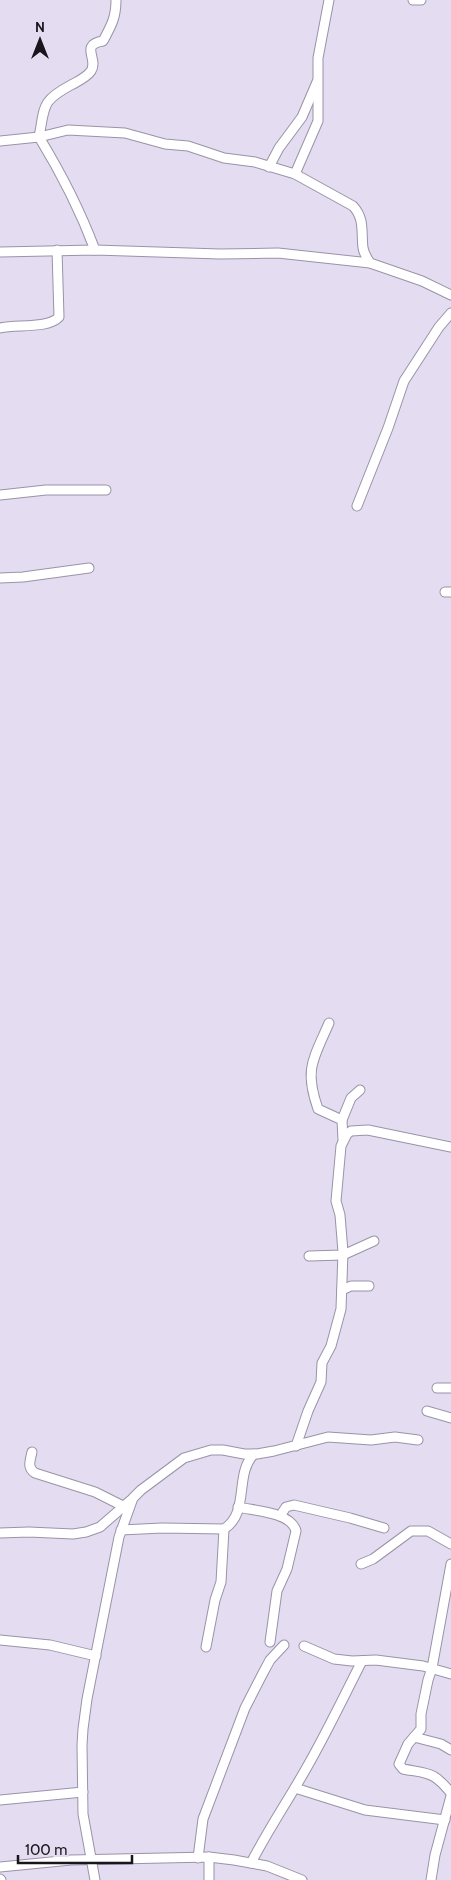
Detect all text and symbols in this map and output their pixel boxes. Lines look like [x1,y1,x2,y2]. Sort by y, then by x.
north arrow [15,15,65,65]
text: N [35,18,45,36]
scale bar [18,1832,131,1864]
text: 100 m [25,1841,67,1859]

